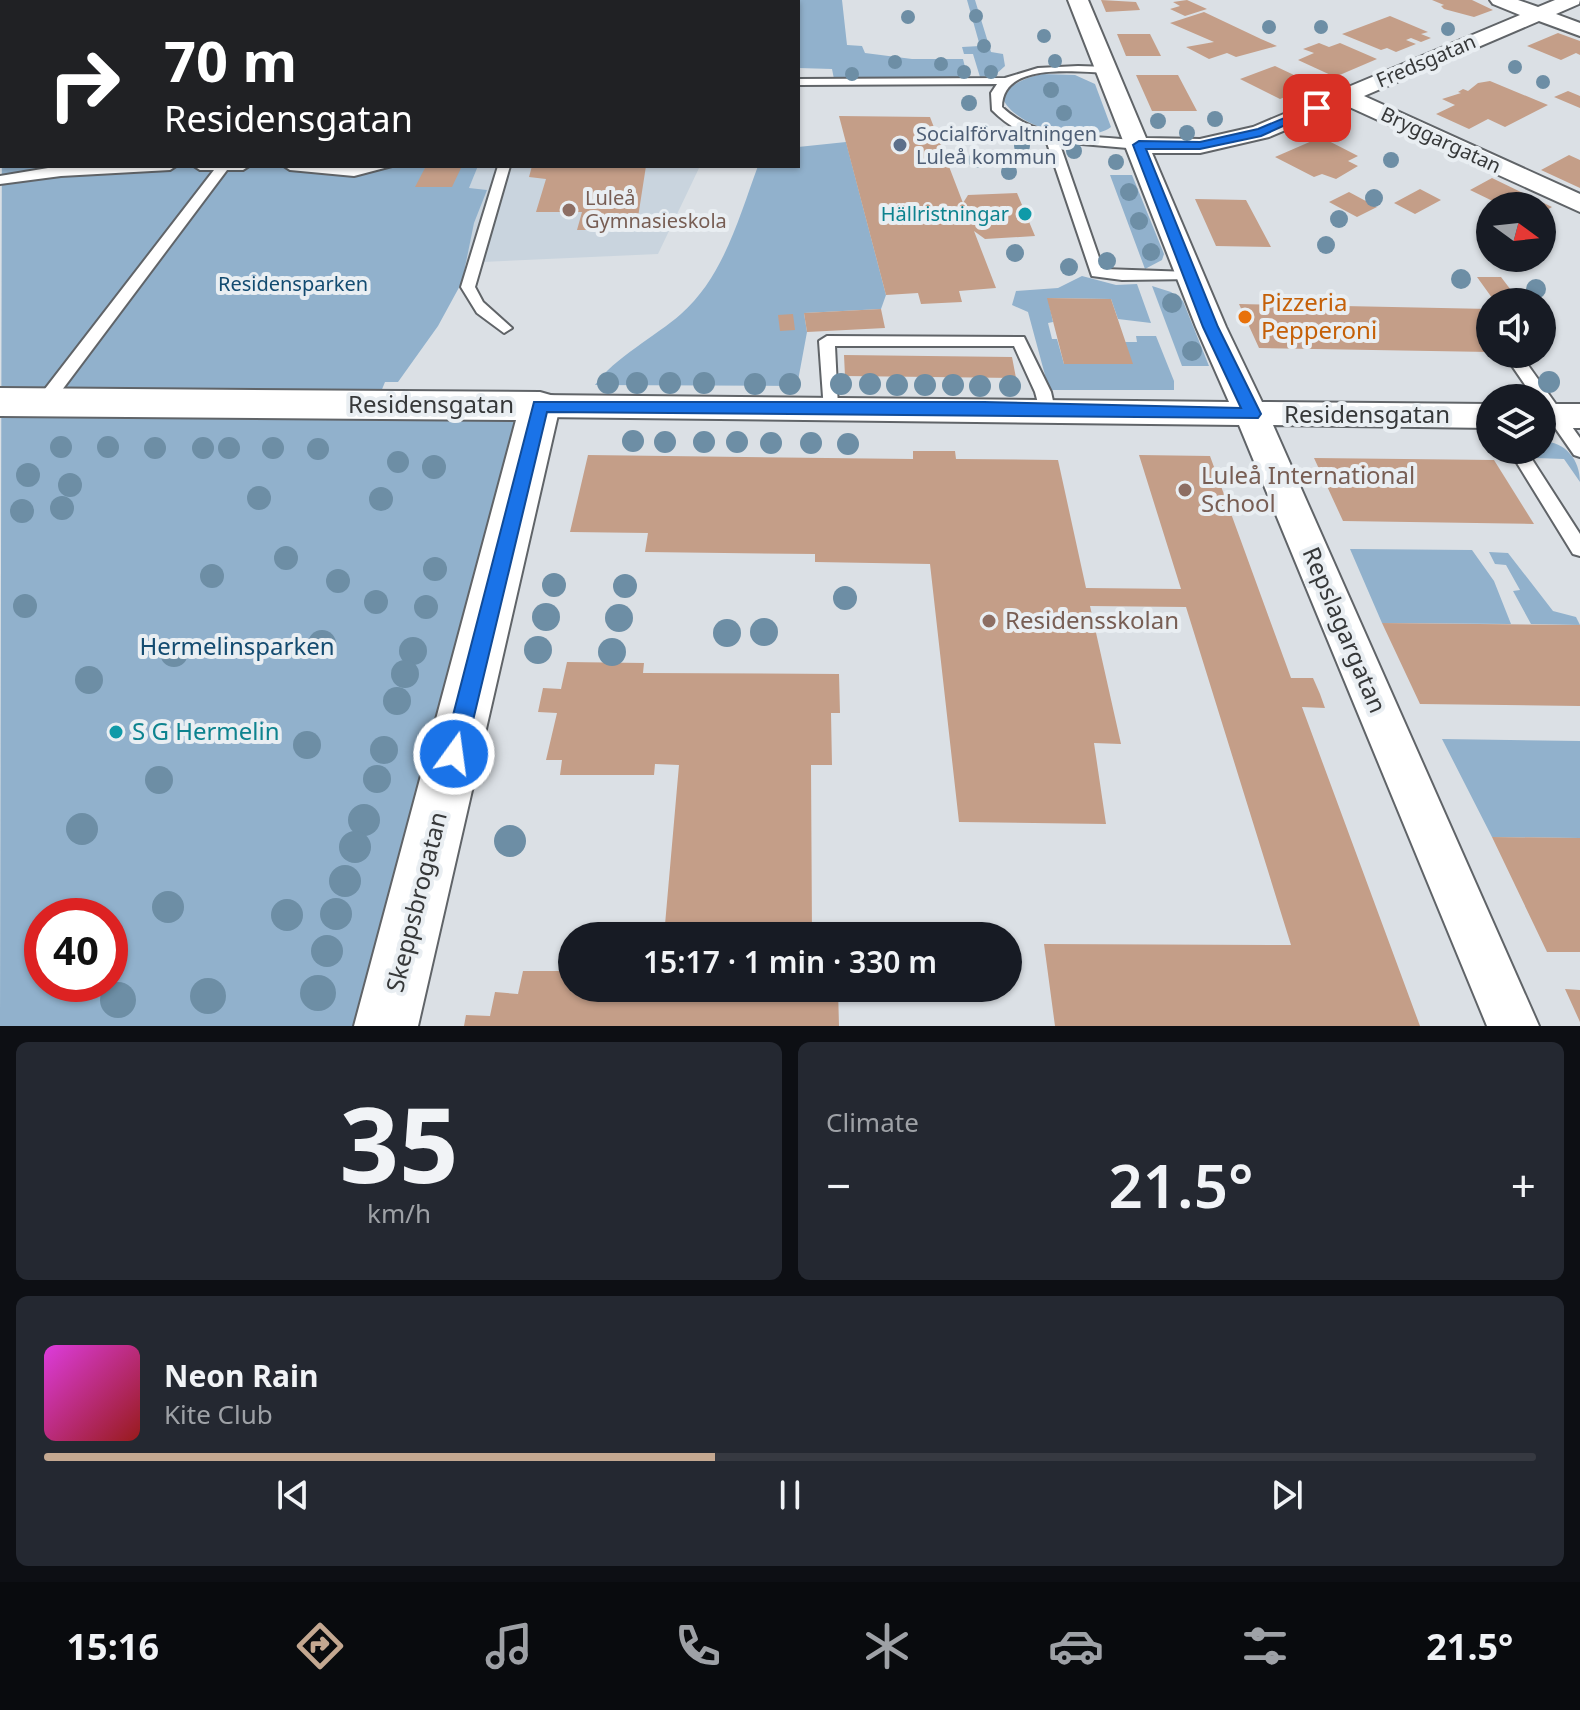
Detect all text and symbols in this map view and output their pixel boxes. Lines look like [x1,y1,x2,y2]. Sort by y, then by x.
text: 70 m [164,22,297,98]
street label: Fredsgatan [1372,27,1480,94]
icon: right [32,32,136,136]
pin [1283,74,1351,142]
icon: arrive [1295,86,1339,130]
text: Residensgatan [164,94,413,143]
street label: Bryggargatan [1377,100,1506,179]
place label: Socialförvaltningen Luleå kommun [916,120,1097,170]
marker: Socialförvaltningen Luleå kommun [891,136,909,154]
place label: Luleå Gymnasieskola [585,184,727,234]
north arrow [1476,192,1556,272]
map controls [1476,192,1556,464]
place label: Hällristningar [881,200,1009,227]
marker: Luleå Gymnasieskola [560,201,578,219]
marker: Hällristningar [1016,205,1034,223]
park label: Residensparken [218,270,368,297]
place label: Pizzeria Pepperoni [1261,285,1377,346]
button: sound [1476,288,1556,368]
marker: Pizzeria Pepperoni [1236,308,1254,326]
button: layers [1476,384,1556,464]
street label: Residensgatan [348,387,514,420]
street label: Residensgatan [1284,397,1450,430]
place label: Luleå International School [1201,458,1415,519]
marker: Luleå International School [1176,481,1194,499]
street label: Repslagargatan [1296,541,1395,718]
place label: Residensskolan [1005,603,1179,636]
marker: Residensskolan [980,612,998,630]
park label: Hermelinsparken [139,629,335,662]
position arrow [412,712,496,796]
place label: S G Hermelin [132,714,280,747]
marker: S G Hermelin [107,723,125,741]
street label: Skeppsbrogatan [377,808,454,995]
speed limit sign: 40 [24,898,128,1002]
text: 15:17 · 1 min · 330 m [643,941,937,982]
text: 35 [340,1072,458,1213]
text: Climate [826,1104,919,1140]
text: 21.5° [1108,1144,1254,1226]
text: − [826,1155,851,1215]
text: + [1511,1155,1536,1215]
text: km/h [367,1195,431,1231]
text: Neon Rain [164,1355,318,1396]
text: Kite Club [164,1396,273,1432]
icon: previous [271,1473,315,1517]
icon: pause [768,1473,812,1517]
icon: next [1265,1473,1309,1517]
icon: directions [292,1618,348,1674]
icon: music [481,1618,537,1674]
icon: phone [670,1618,726,1674]
icon: climate [859,1618,915,1674]
icon: car [1048,1618,1104,1674]
icon: filters [1237,1618,1293,1674]
text: 15:16 [67,1622,159,1671]
text: 21.5° [1426,1622,1513,1671]

